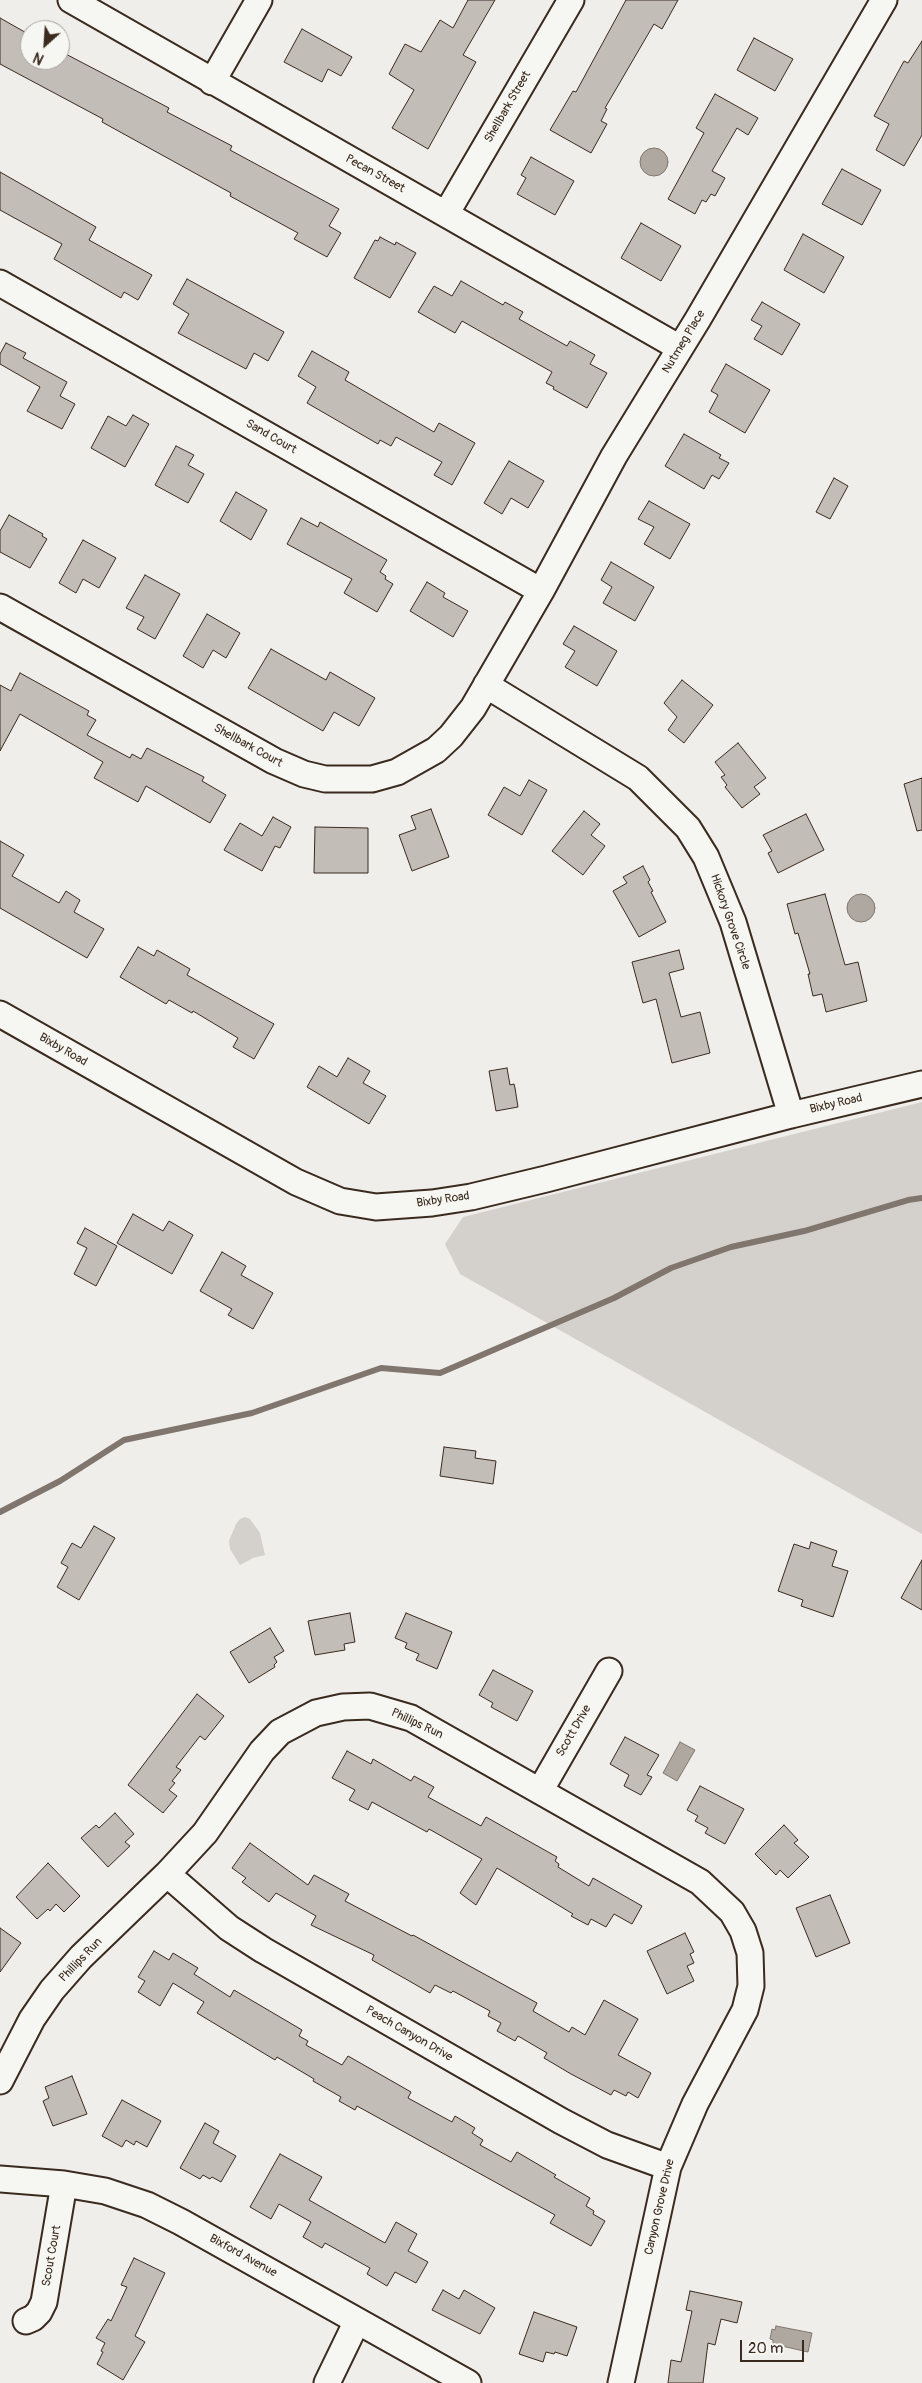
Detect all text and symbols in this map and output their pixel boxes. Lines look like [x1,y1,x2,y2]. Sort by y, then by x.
north arrow [20,20,70,70]
text: N [31,48,47,68]
street label: Shellbark Street [482,69,534,145]
street label: Pecan Street [343,152,407,196]
street label: Nutmeg Place [659,308,709,376]
street label: Sand Court [243,417,299,457]
street label: Shellbark Court [211,721,285,771]
street label: Hickory Grove Circle [707,872,753,972]
street label: Bixby Road [36,1030,90,1070]
street label: Bixby Road [808,1091,864,1117]
street label: Bixby Road [416,1189,470,1211]
street label: Scott Drive [553,1703,595,1759]
street label: Phillips Run [389,1706,445,1742]
street label: Phillips Run [56,1935,106,1985]
street label: Peach Canyon Drive [363,2003,455,2065]
street label: Canyon Grove Drive [642,2158,678,2256]
street label: Scout Court [40,2224,64,2288]
street label: Bixford Avenue [207,2232,279,2280]
scale bar [742,2330,806,2362]
text: 20 m [748,2339,783,2358]

